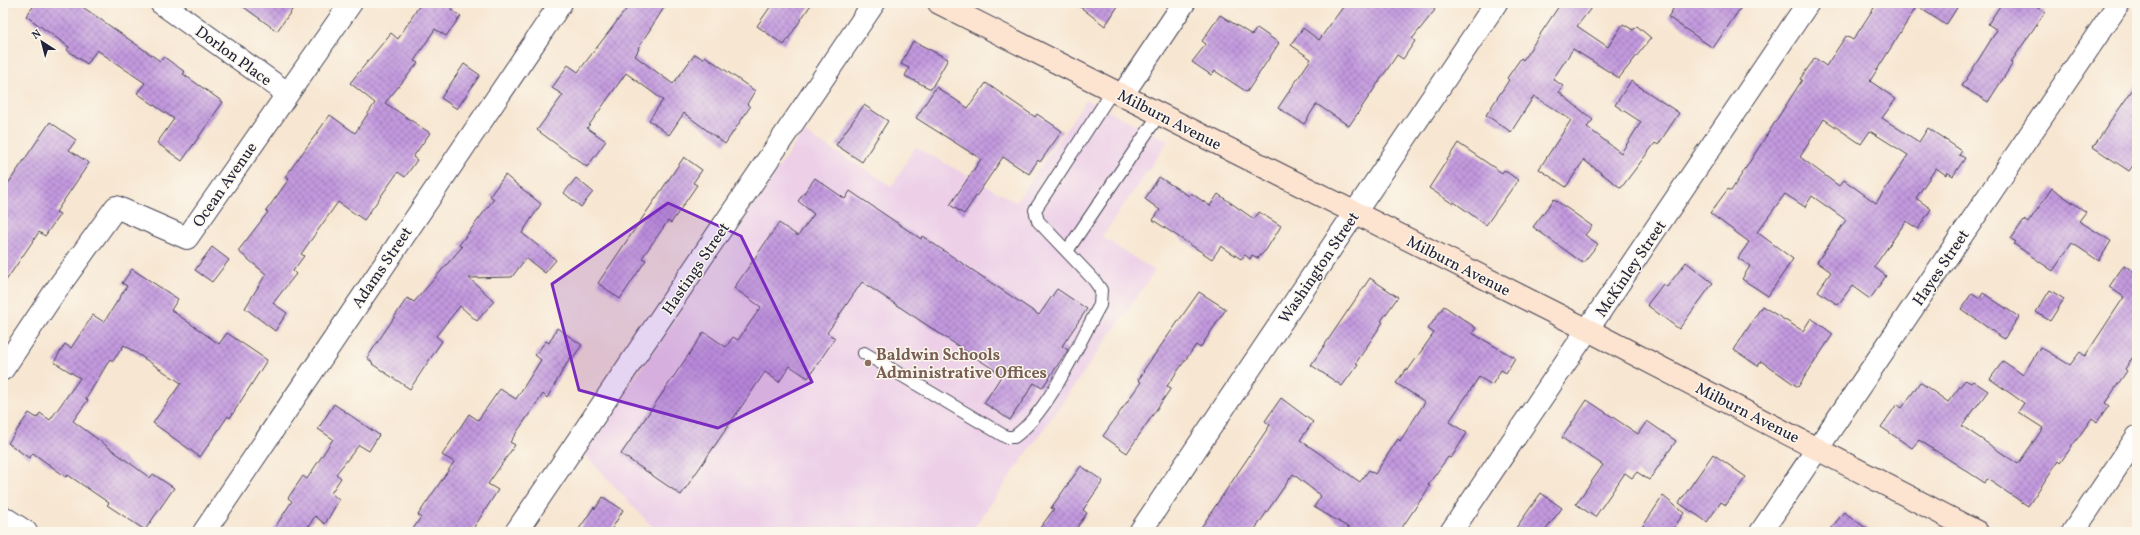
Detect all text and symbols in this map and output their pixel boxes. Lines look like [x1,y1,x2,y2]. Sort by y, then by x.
street label: Dorlon Place [190,21,276,92]
north arrow [22,22,62,62]
text: N [29,27,45,44]
street label: Milburn Avenue [1113,85,1225,156]
street label: Ocean Avenue [188,138,263,232]
street label: Washington Street [1274,208,1365,328]
street label: McKinley Street [1591,216,1672,322]
street label: Hastings Street [658,218,736,320]
street label: Adams Street [347,223,418,313]
street label: Hayes Street [1908,225,1975,311]
street label: Milburn Avenue [1402,231,1514,302]
place label: Baldwin Schools Administrative Offices [876,345,1047,385]
marker: Baldwin Schools Administrative Offices [863,358,873,368]
street label: Milburn Avenue [1691,378,1803,449]

